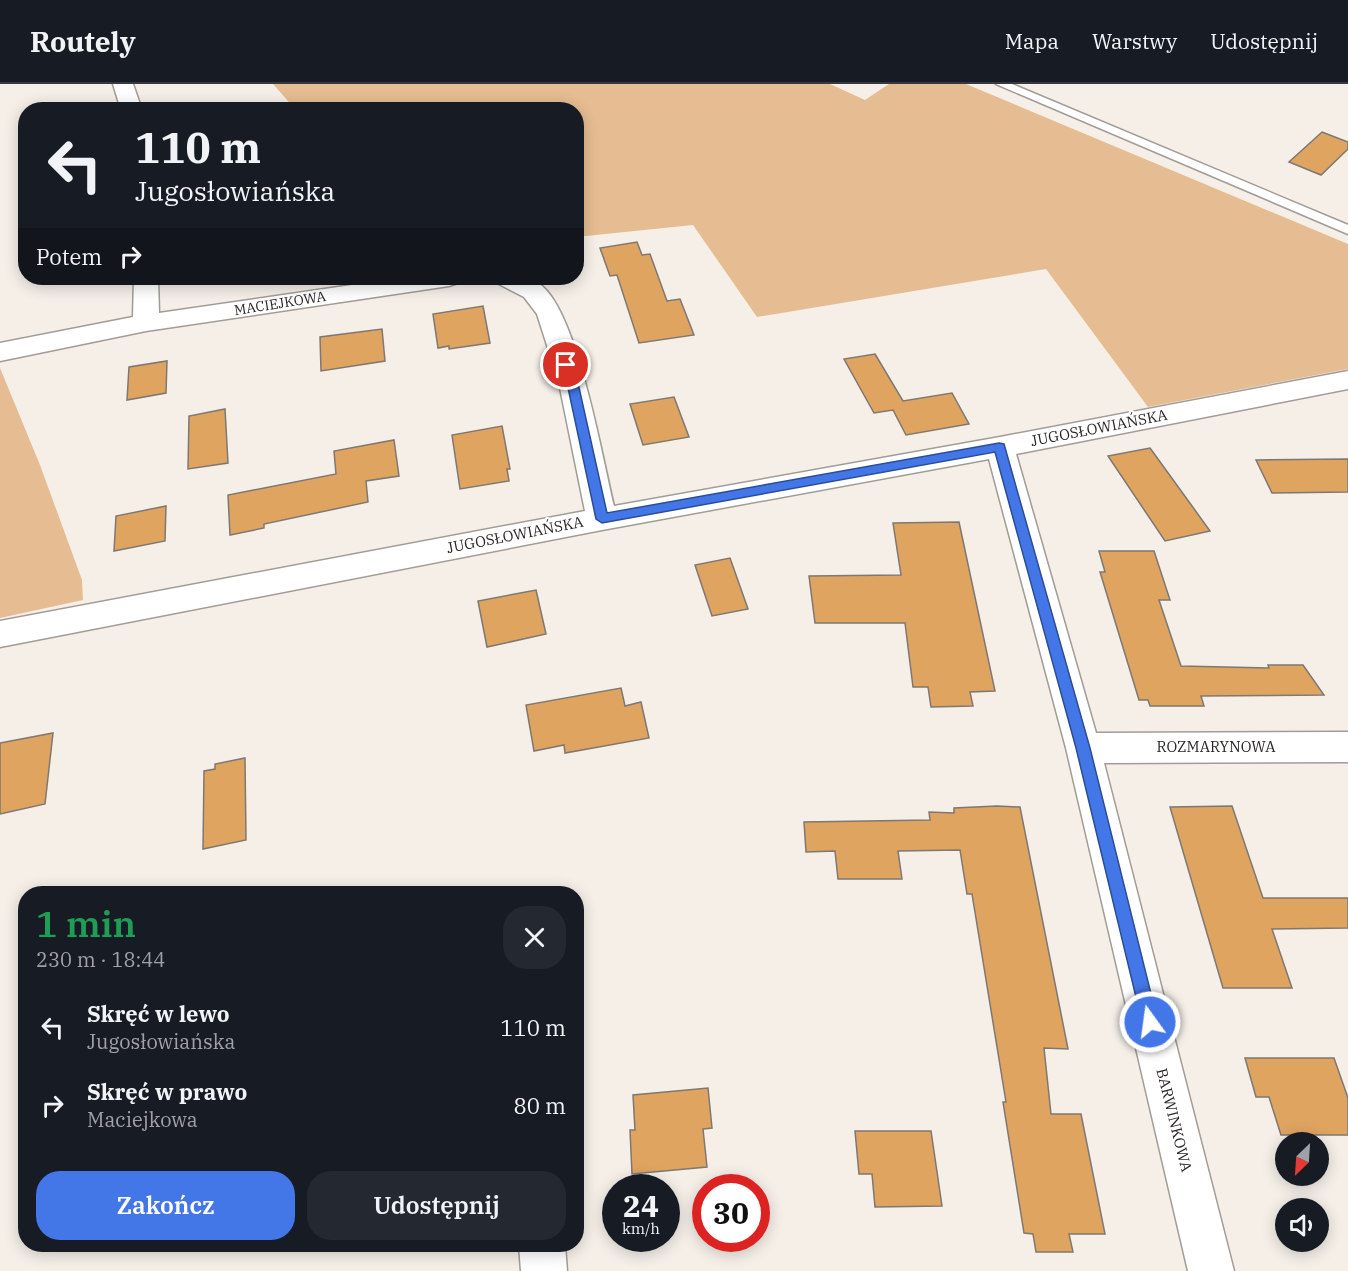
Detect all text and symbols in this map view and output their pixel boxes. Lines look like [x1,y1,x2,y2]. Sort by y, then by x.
text: Routely [30,23,136,60]
text: Mapa [1005,27,1059,55]
text: Warstwy [1092,27,1177,55]
text: Udostępnij [1210,27,1318,55]
text: 110 m [135,120,261,175]
icon: left [36,126,114,204]
text: Jugosłowiańska [135,173,335,208]
icon: right [114,240,147,273]
text: Potem [36,242,102,271]
street label: MACIEJKOWA [233,287,328,319]
pin [540,339,591,390]
icon: arrive [549,348,582,381]
street label: JUGOSŁOWIAŃSKA [1029,405,1170,450]
street label: JUGOSŁOWIAŃSKA [445,512,586,557]
street label: ROZMARYNOWA [1157,737,1276,756]
text: 1 min [36,900,136,947]
button: close [503,906,566,969]
text: 230 m · 18:44 [36,946,165,973]
position arrow [1118,990,1182,1054]
text: Skręć w lewo [87,999,230,1028]
icon: left [36,1011,69,1044]
text: 110 m [500,1013,566,1042]
text: Jugosłowiańska [87,1028,235,1055]
street label: BARWINKOWA [1152,1066,1197,1174]
text: Skręć w prawo [87,1077,247,1106]
icon: right [36,1089,69,1122]
text: 80 m [514,1091,566,1120]
text: Maciejkowa [87,1106,198,1133]
north arrow [1275,1132,1329,1186]
map controls [1275,1132,1329,1252]
button: Zakończ [36,1171,295,1240]
button: Udostępnij [307,1171,566,1240]
speed limit sign: 30 [692,1174,770,1252]
text: 24 [623,1186,659,1225]
button: sound [1275,1198,1329,1252]
text: km/h [622,1219,660,1238]

